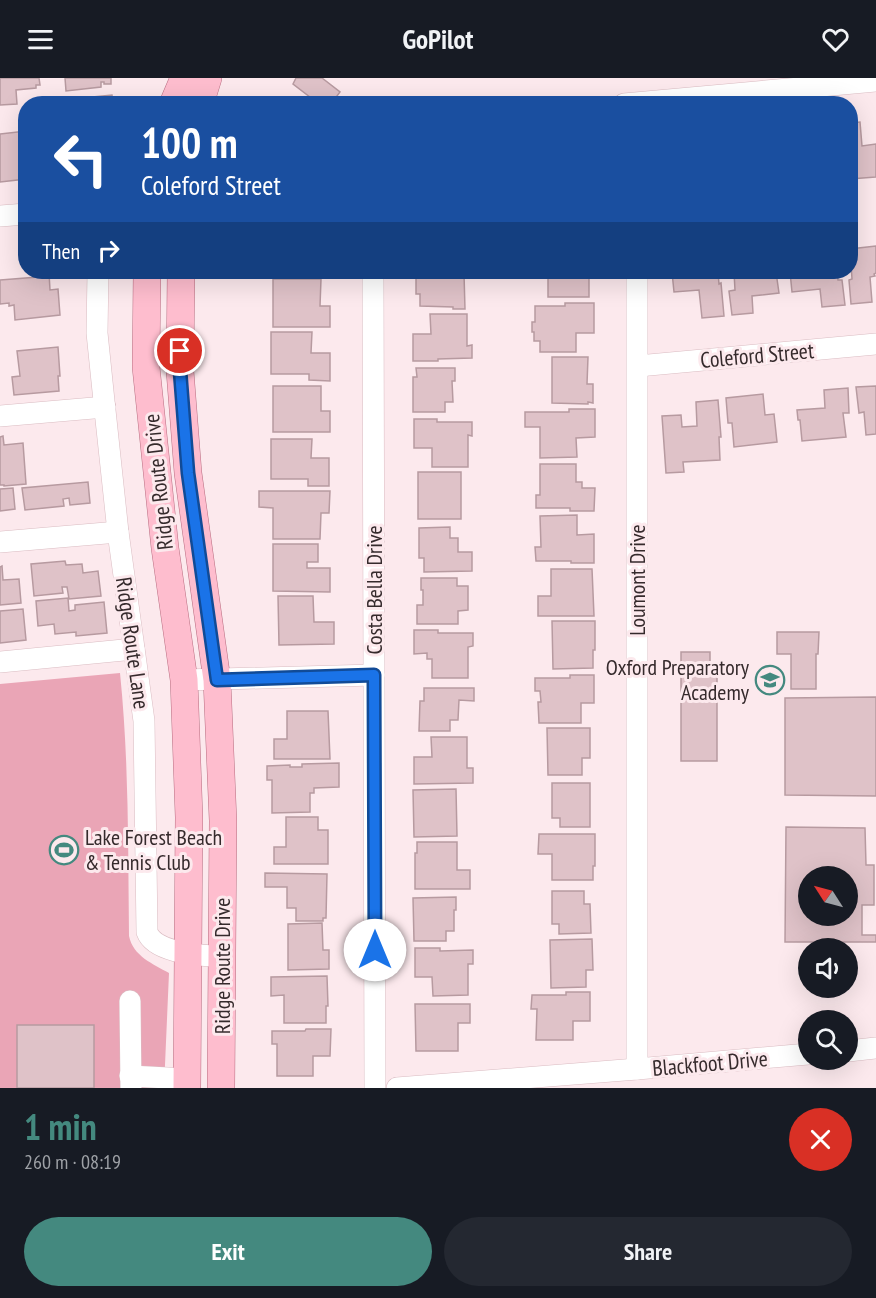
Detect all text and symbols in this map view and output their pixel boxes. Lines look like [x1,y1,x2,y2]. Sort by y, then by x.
text: GoPilot [403,22,473,56]
icon: menu [24,23,57,56]
icon: heart [819,23,852,56]
text: 100 m [141,115,238,170]
icon: left [42,120,120,198]
text: Coleford Street [141,168,281,202]
icon: right [92,234,125,267]
text: Then [42,237,80,265]
pin [154,325,205,376]
icon: arrive [163,334,196,367]
street label: Coleford Street [699,336,815,374]
street label: Ridge Route Drive [137,413,179,551]
street label: Loumont Drive [623,524,651,636]
street label: Costa Bella Drive [360,525,388,655]
street label: Ridge Route Lane [110,575,156,711]
place label: Oxford Preparatory Academy [606,653,750,706]
school or university icon: Oxford Preparatory Academy [754,664,786,696]
place label: Lake Forest Beach & Tennis Club [85,823,222,876]
sports icon: Lake Forest Beach & Tennis Club [48,834,80,866]
north arrow [798,866,858,926]
map controls [798,866,858,1070]
street label: Ridge Route Drive [208,898,236,1034]
position arrow [343,918,407,982]
button: sound [798,938,858,998]
button: search [798,1010,858,1070]
street label: Blackfoot Drive [651,1044,769,1082]
text: 1 min [24,1103,97,1150]
button: close [789,1108,852,1171]
text: 260 m · 08:19 [24,1149,121,1175]
button: Exit [24,1217,432,1286]
button: Share [444,1217,852,1286]

